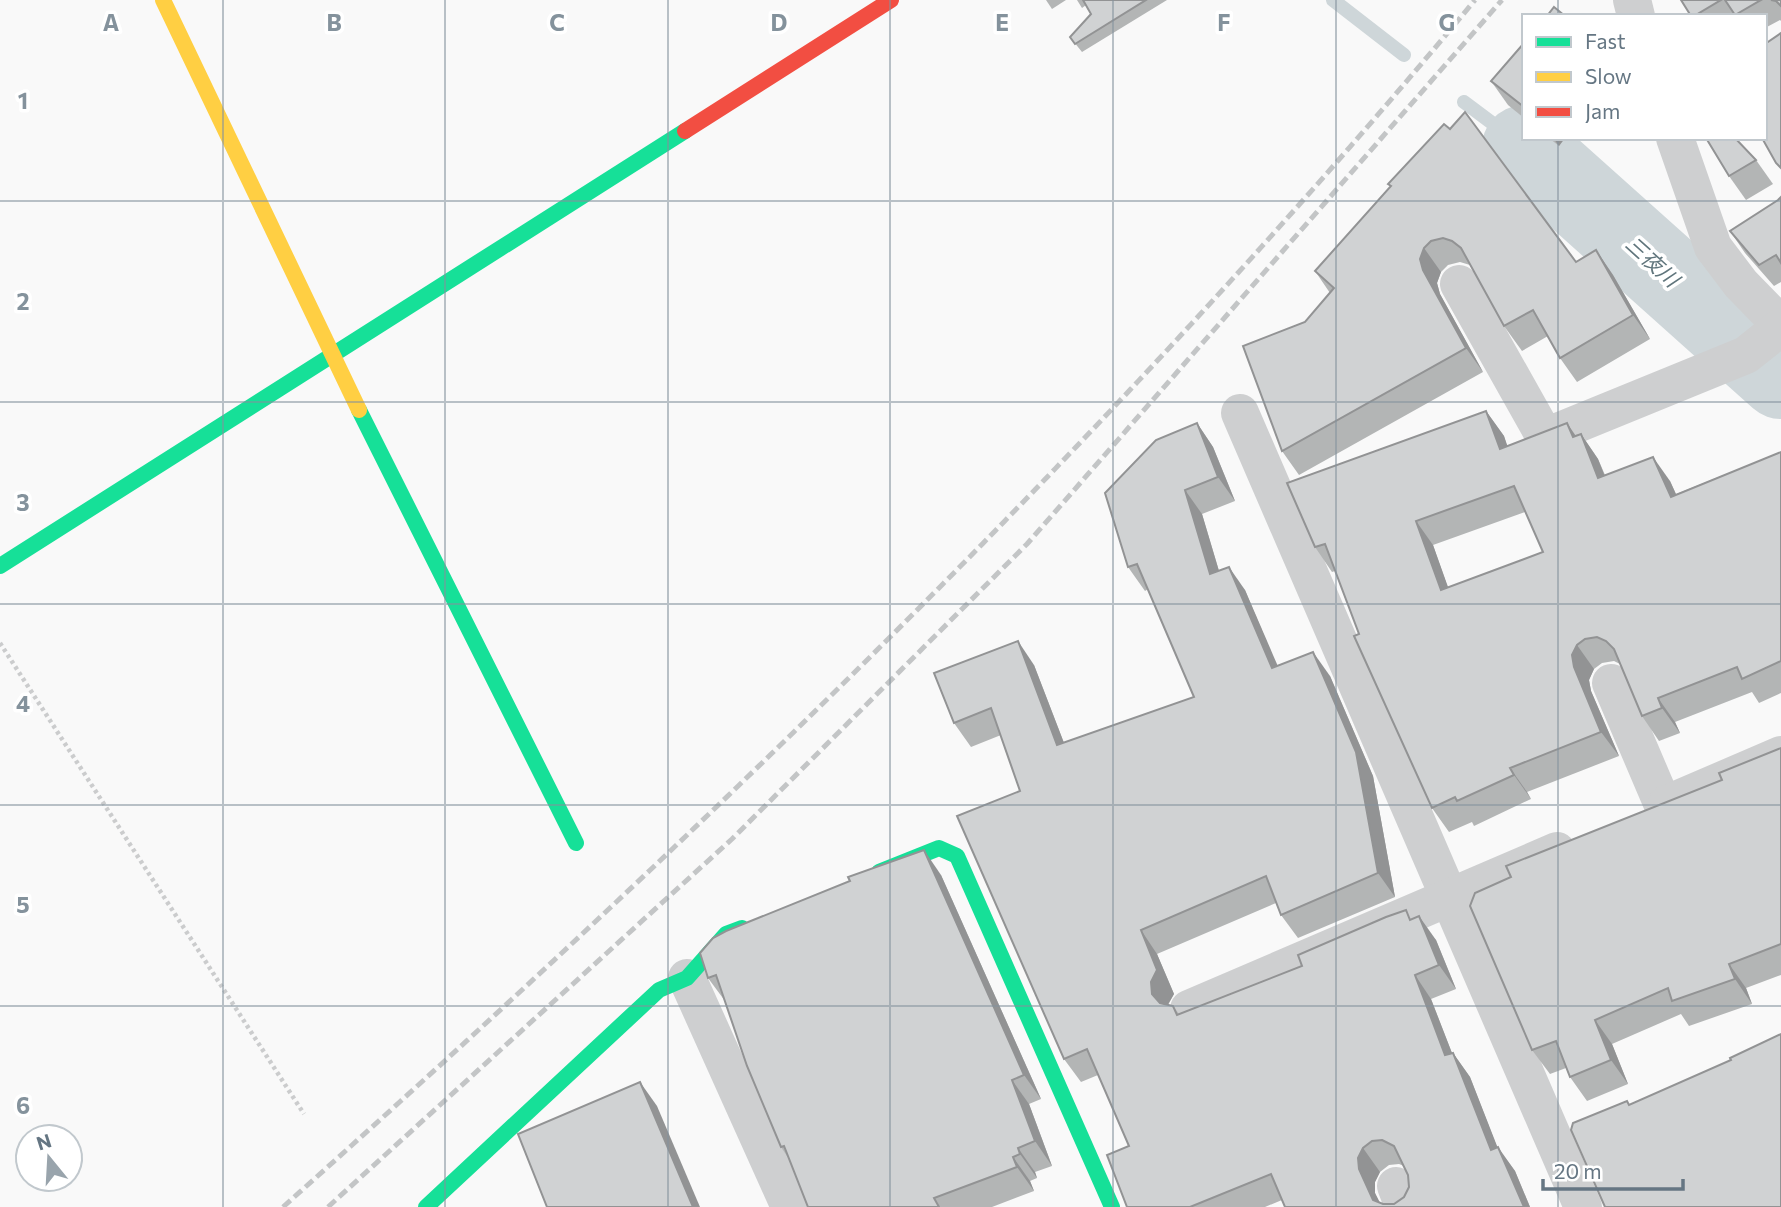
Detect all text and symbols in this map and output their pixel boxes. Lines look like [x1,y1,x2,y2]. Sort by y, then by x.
text: A [103,8,120,36]
text: B [326,8,342,36]
text: C [549,8,565,36]
text: D [771,8,788,36]
text: E [995,8,1009,36]
text: F [1217,8,1231,36]
text: G [1439,8,1455,36]
legend [1522,14,1767,140]
text: Fast [1585,28,1626,53]
text: Slow [1585,63,1632,88]
text: 1 [18,86,28,114]
text: Jam [1585,98,1620,123]
water label: 三夜川 [1621,231,1686,293]
text: 2 [16,287,30,315]
text: 3 [16,488,30,516]
text: 4 [16,689,30,717]
text: 5 [16,890,30,918]
text: 6 [16,1091,30,1119]
north arrow [14,1123,84,1193]
text: N [33,1128,54,1154]
scale bar [1543,1148,1683,1192]
text: 20 m [1554,1158,1602,1183]

